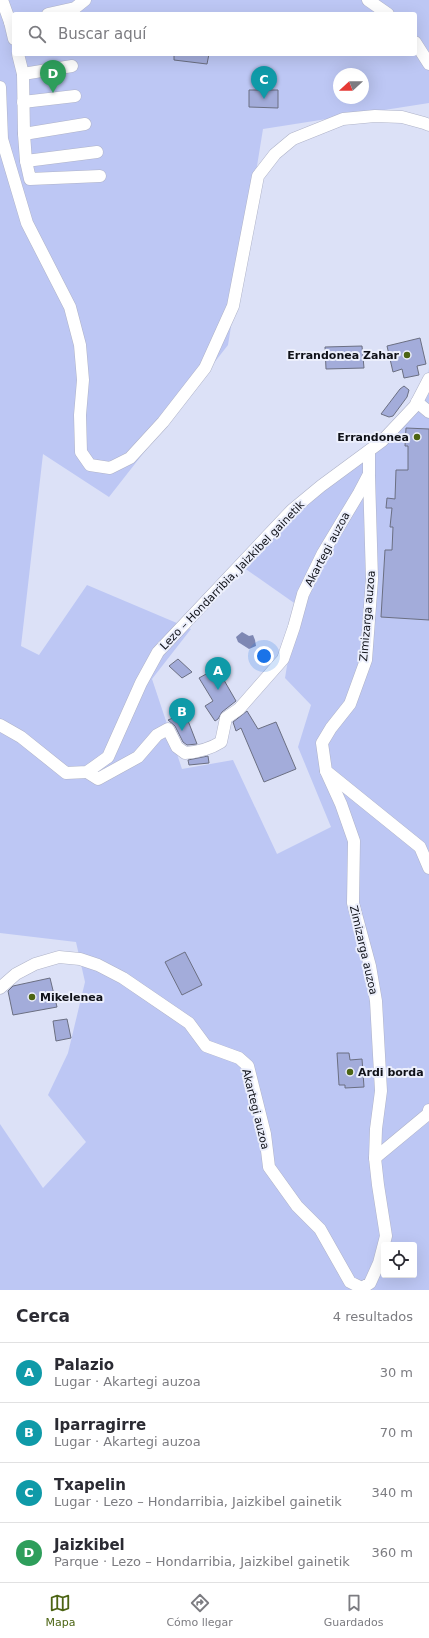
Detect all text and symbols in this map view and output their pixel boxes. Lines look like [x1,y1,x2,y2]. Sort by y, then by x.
search box [12,12,417,56]
icon: search [26,23,48,45]
text: Buscar aquí [58,25,146,43]
pin: D [40,60,66,93]
pin: C [251,66,277,99]
north arrow [333,68,369,104]
place label: Errandonea Zahar [287,349,400,362]
marker: Errandonea Zahar [402,350,412,360]
place label: Errandonea [337,431,409,444]
marker: Errandonea [412,432,422,442]
street label: Lezo – Hondarribia, Jaizkibel gainetik [158,498,308,652]
street label: Akartegi auzoa [302,510,353,589]
street label: Zimizarga auzoa [357,570,378,662]
your location [254,646,274,666]
pin: A [205,657,231,690]
pin: B [169,698,195,731]
street label: Zimizarga auzoa [347,904,380,996]
place label: Mikelenea [40,991,103,1004]
marker: Mikelenea [27,992,37,1002]
place label: Ardi borda [358,1066,424,1079]
marker: Ardi borda [345,1067,355,1077]
street label: Akartegi auzoa [239,1068,272,1151]
map controls [381,1242,417,1278]
button: locate [381,1242,417,1278]
text: Cerca [16,1306,70,1326]
text: 4 resultados [333,1309,413,1324]
text: Palazio [54,1356,114,1374]
text: A [24,1365,34,1380]
text: 30 m [380,1365,413,1380]
text: Lugar · Akartegi auzoa [54,1374,201,1389]
text: Iparragirre [54,1416,146,1434]
text: B [24,1425,34,1440]
text: 70 m [380,1425,413,1440]
text: Lugar · Akartegi auzoa [54,1434,201,1449]
text: Txapelin [54,1476,126,1494]
text: C [24,1485,34,1500]
text: 340 m [371,1485,413,1500]
text: Lugar · Lezo – Hondarribia, Jaizkibel gainetik [54,1494,342,1509]
text: Jaizkibel [54,1536,125,1554]
text: D [24,1545,34,1560]
text: 360 m [371,1545,413,1560]
text: Parque · Lezo – Hondarribia, Jaizkibel gainetik [54,1554,350,1569]
tab: Mapa [45,1592,75,1629]
tab: Cómo llegar [166,1592,233,1629]
tab: Guardados [324,1592,384,1629]

